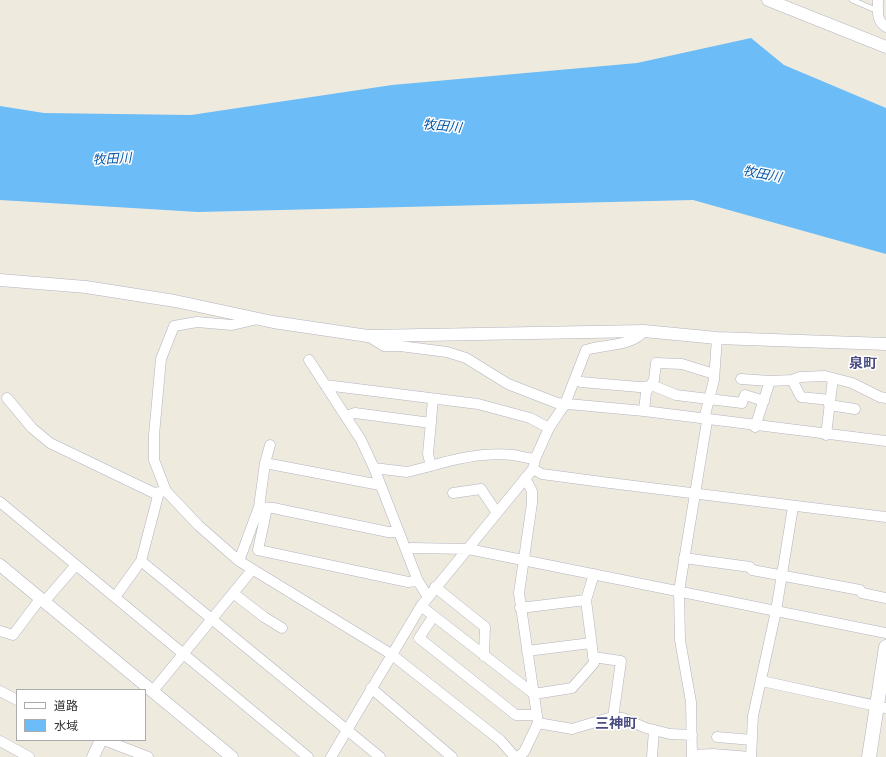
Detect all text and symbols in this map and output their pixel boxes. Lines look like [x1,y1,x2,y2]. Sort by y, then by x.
water label: 牧田川 [422,117,462,137]
water label: 牧田川 [92,151,132,169]
water label: 牧田川 [741,164,783,186]
district label: 泉町 [849,357,877,373]
legend [16,689,146,741]
text: 道路 [54,696,78,715]
text: 水域 [54,716,78,735]
district label: 三神町 [595,717,637,733]

